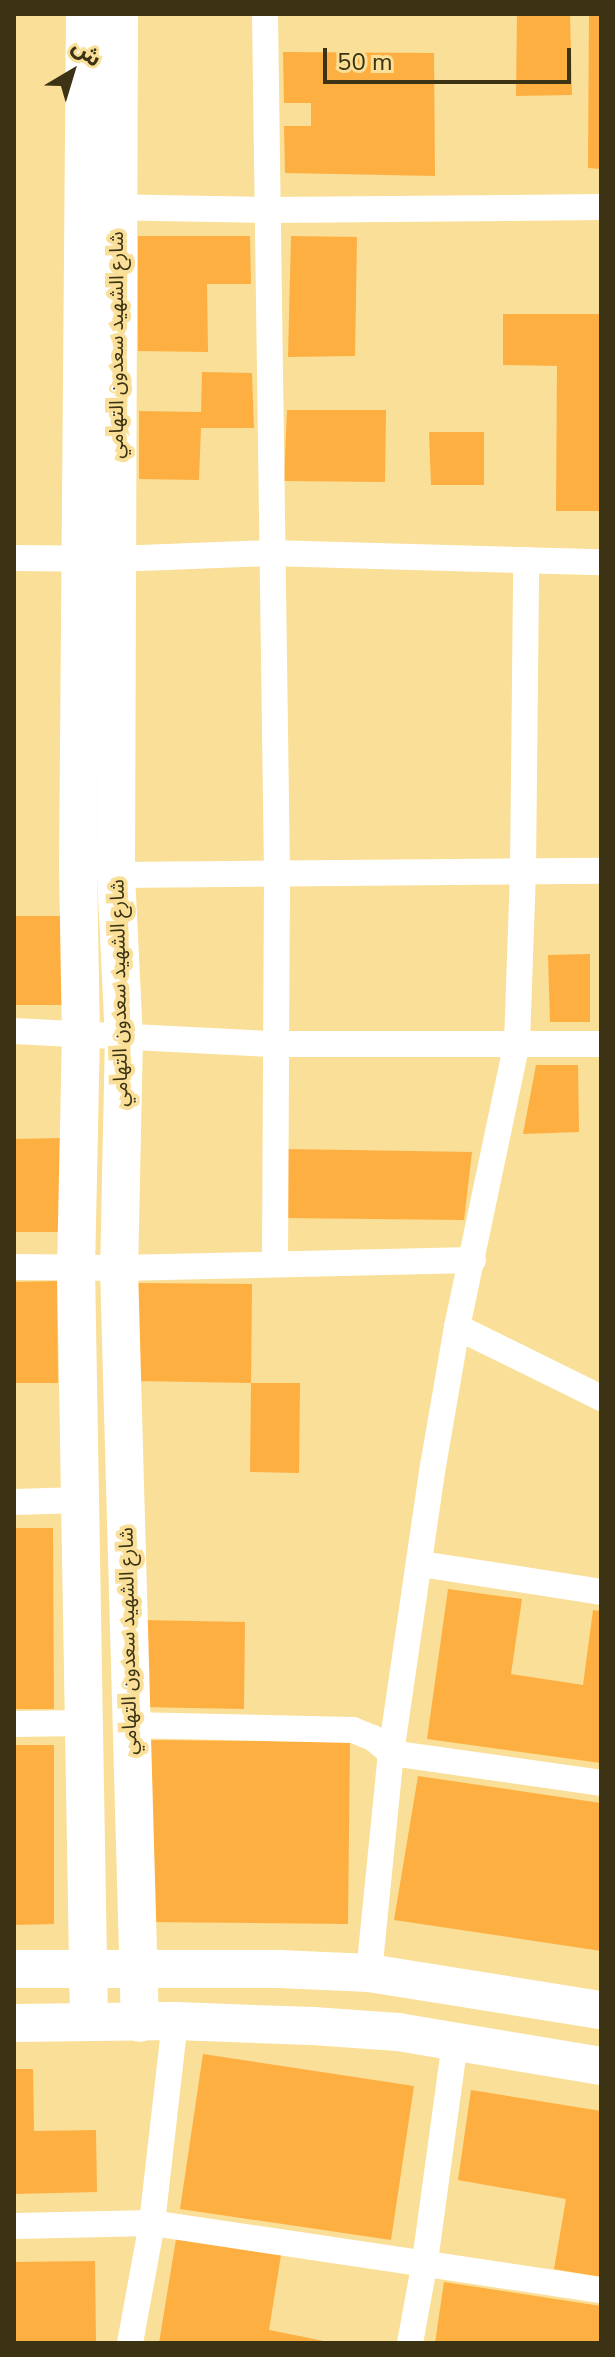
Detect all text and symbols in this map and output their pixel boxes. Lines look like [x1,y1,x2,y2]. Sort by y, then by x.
north arrow [32,32,112,112]
text: ش [66,32,108,74]
scale bar [327,32,575,82]
text: 50 m [337,46,393,78]
street label: شارع الشهيد سعدون التهامي [104,231,128,459]
street label: شارع الشهيد سعدون التهامي [105,879,133,1107]
street label: شارع الشهيد سعدون التهامي [114,1527,142,1755]

